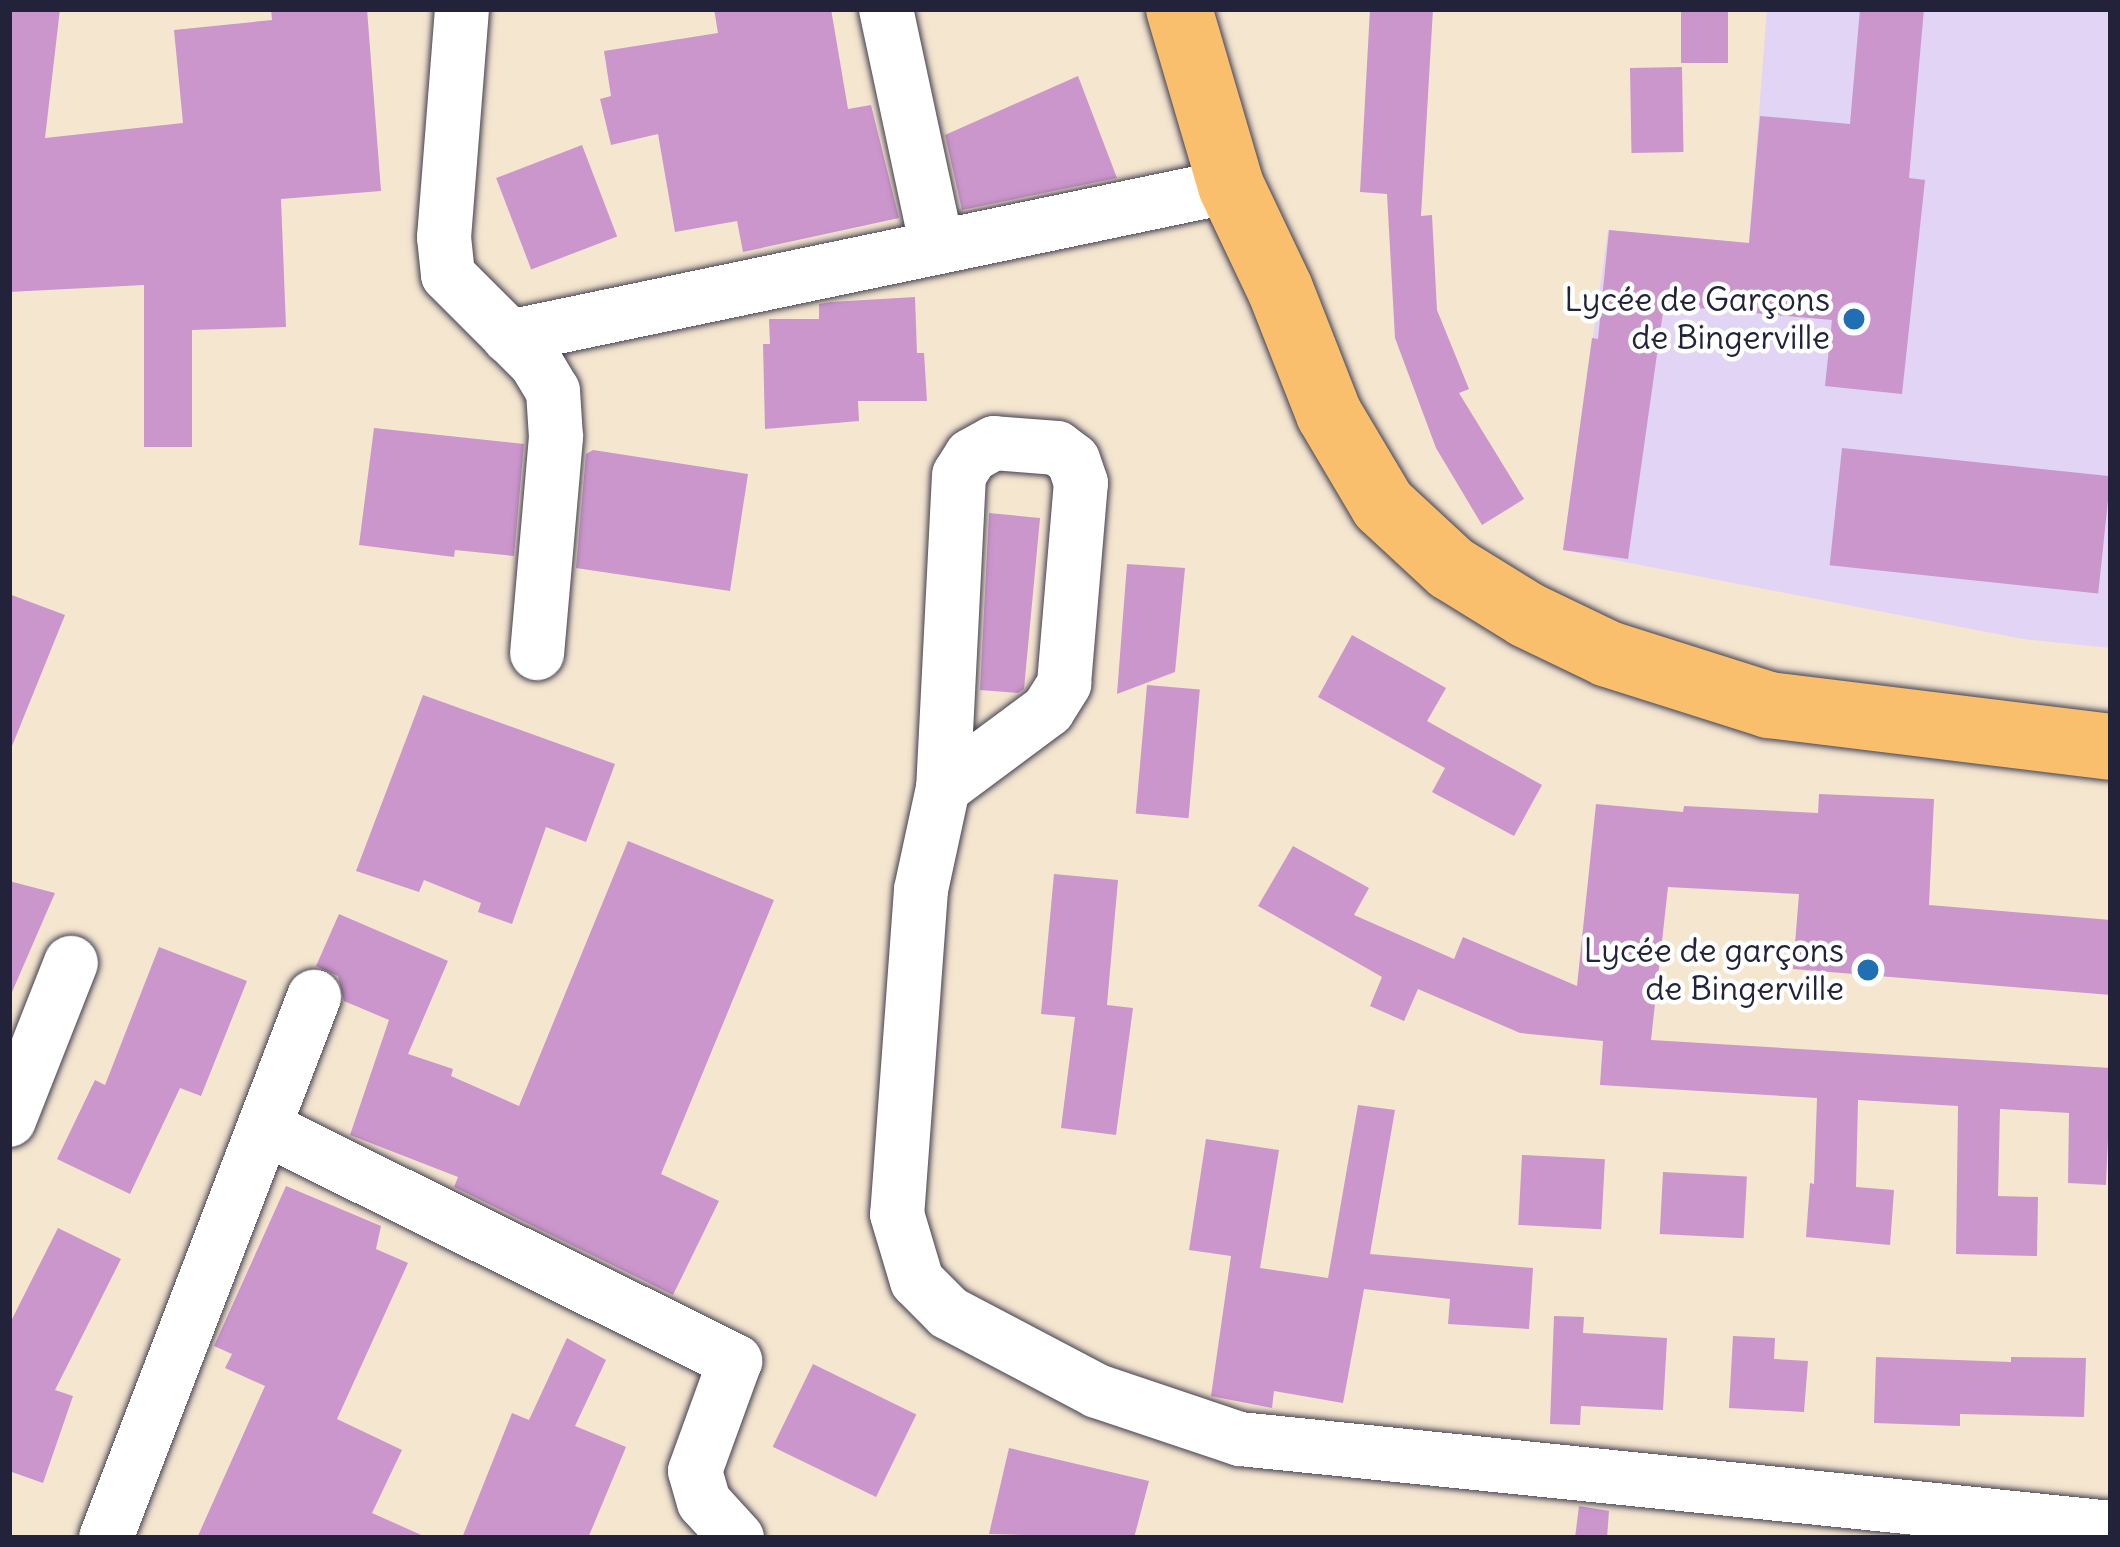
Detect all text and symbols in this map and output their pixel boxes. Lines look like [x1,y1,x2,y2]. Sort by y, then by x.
place label: Lycée de Garçons de Bingerville [1564,280,1830,358]
marker: Lycée de Garçons de Bingerville [1841,306,1867,332]
place label: Lycée de garçons de Bingerville [1584,931,1844,1009]
marker: Lycée de garçons de Bingerville [1855,957,1881,983]

